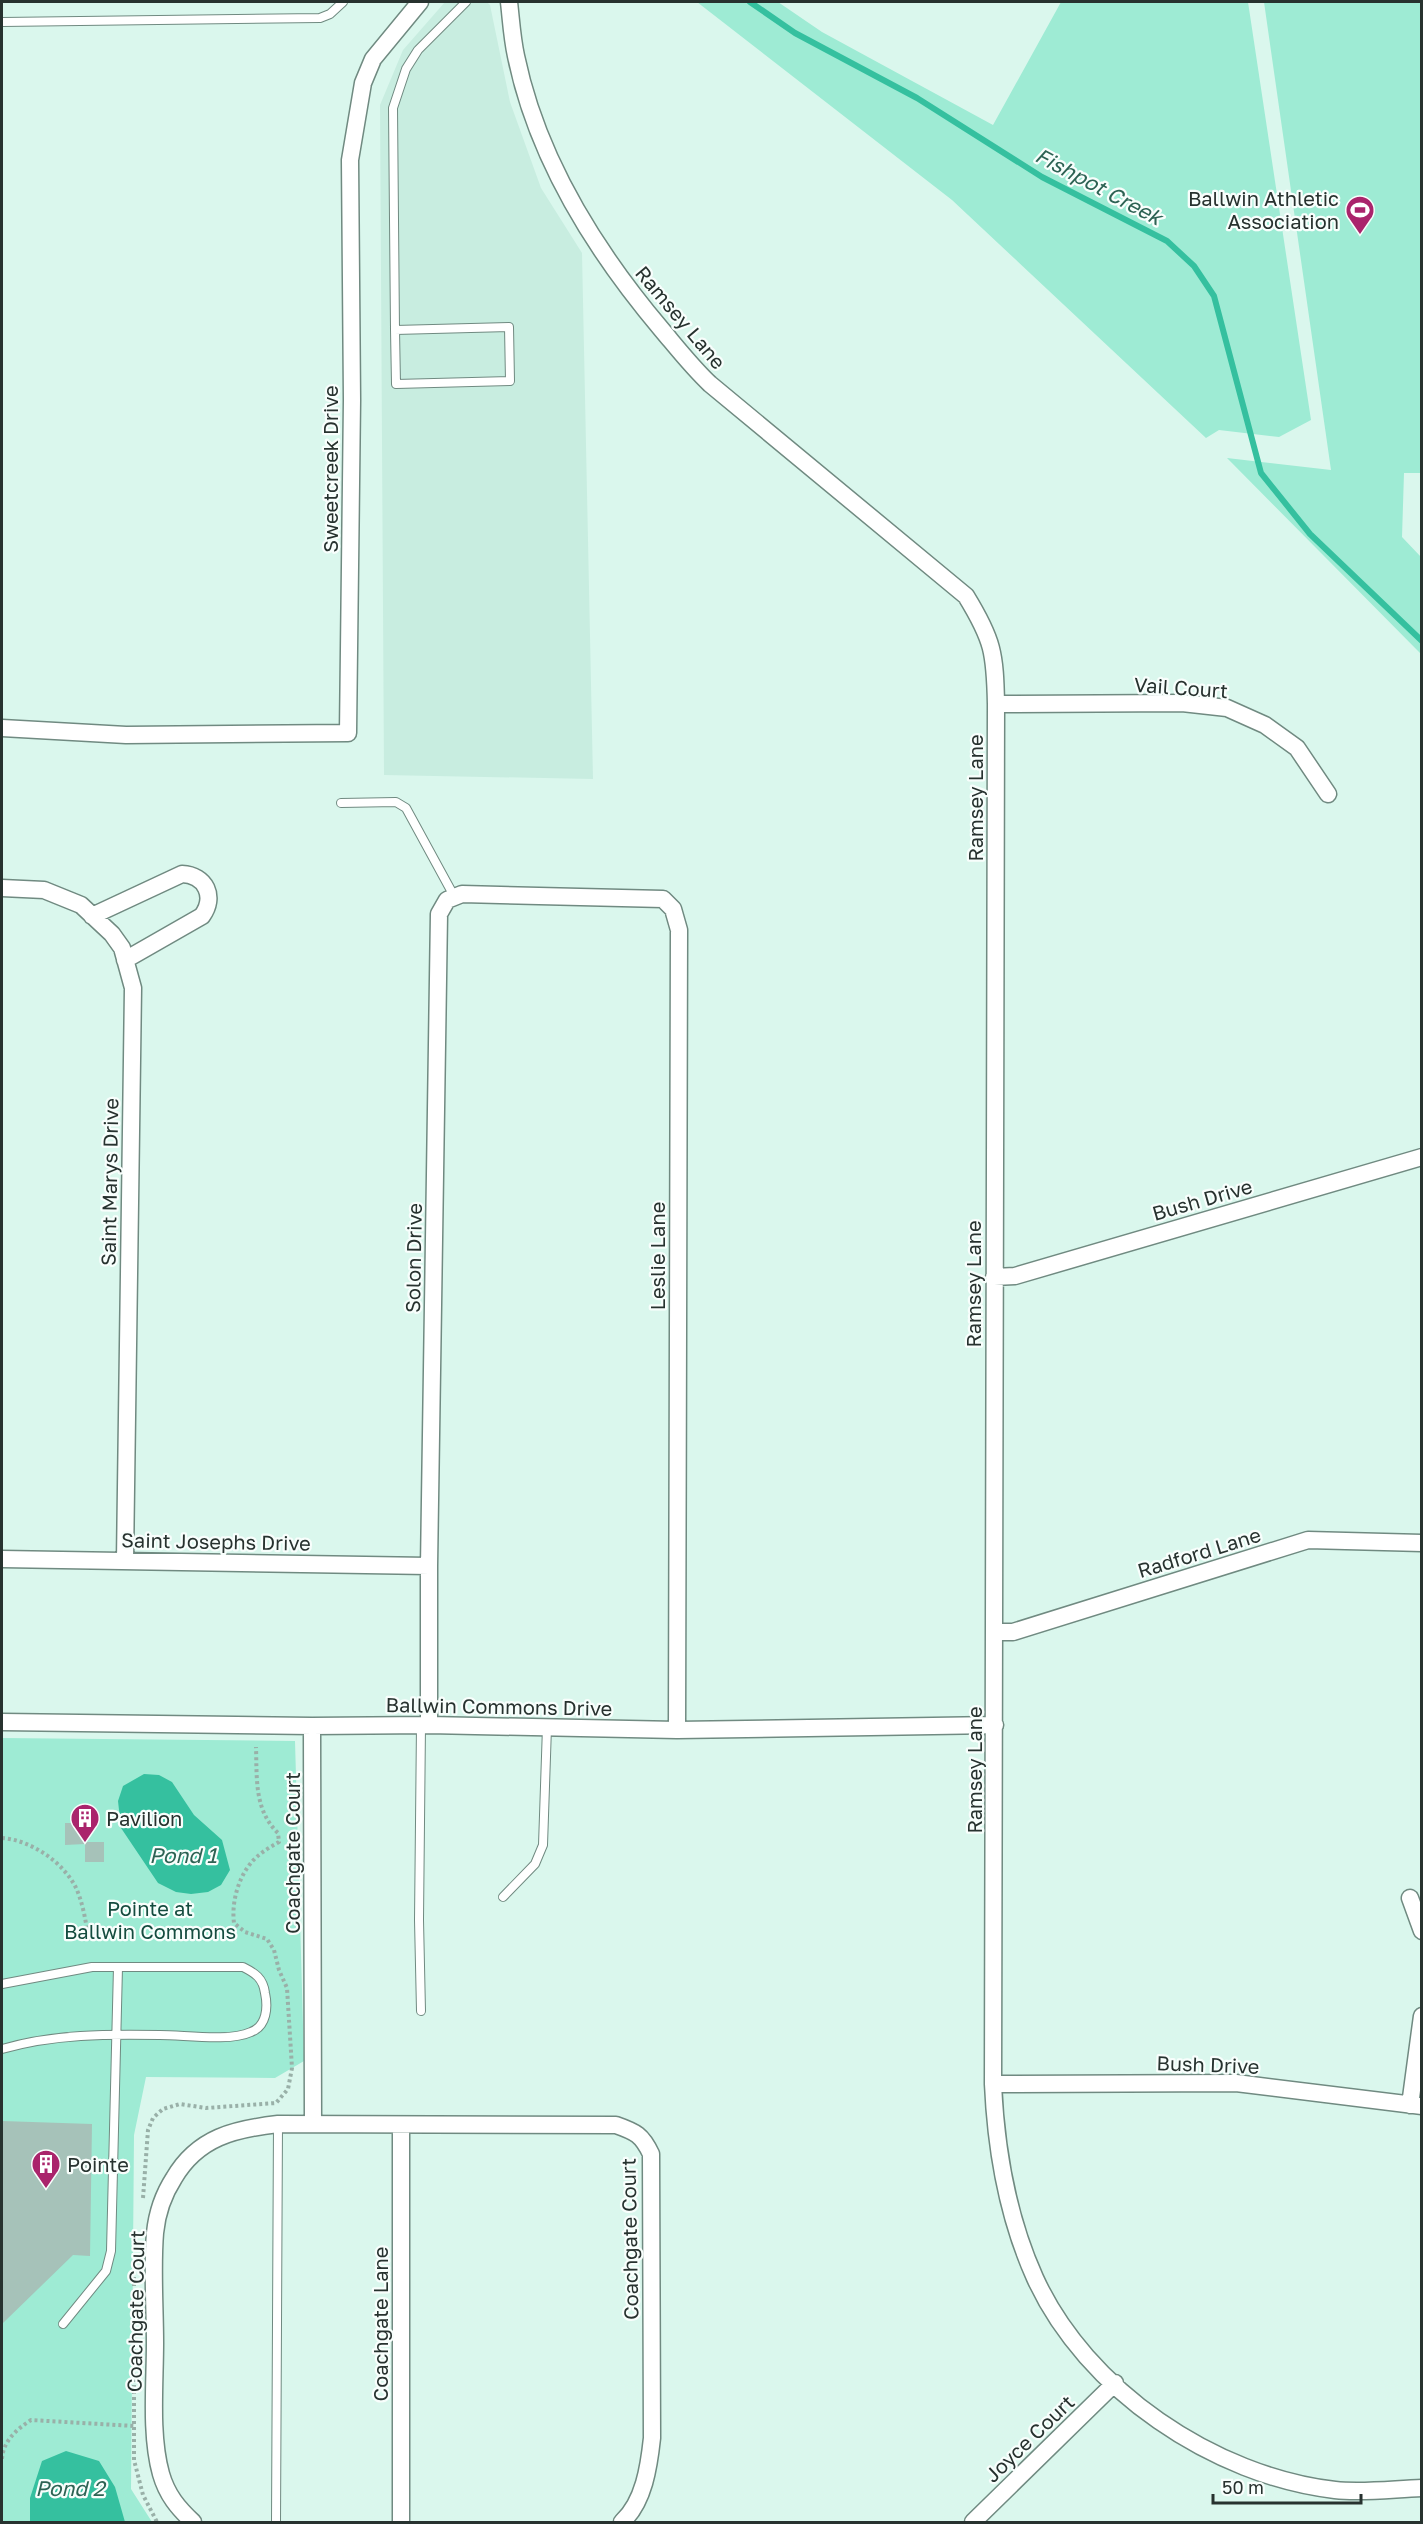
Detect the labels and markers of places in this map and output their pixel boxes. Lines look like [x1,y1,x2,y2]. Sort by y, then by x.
place label: Ballwin Athletic Association [1188,186,1339,233]
sports icon: Ballwin Athletic Association [1344,194,1376,236]
building icon: Pavilion [69,1802,101,1844]
place label: Pavilion [106,1806,182,1830]
building icon: Pointe [30,2148,62,2190]
place label: Pointe [67,2152,129,2176]

